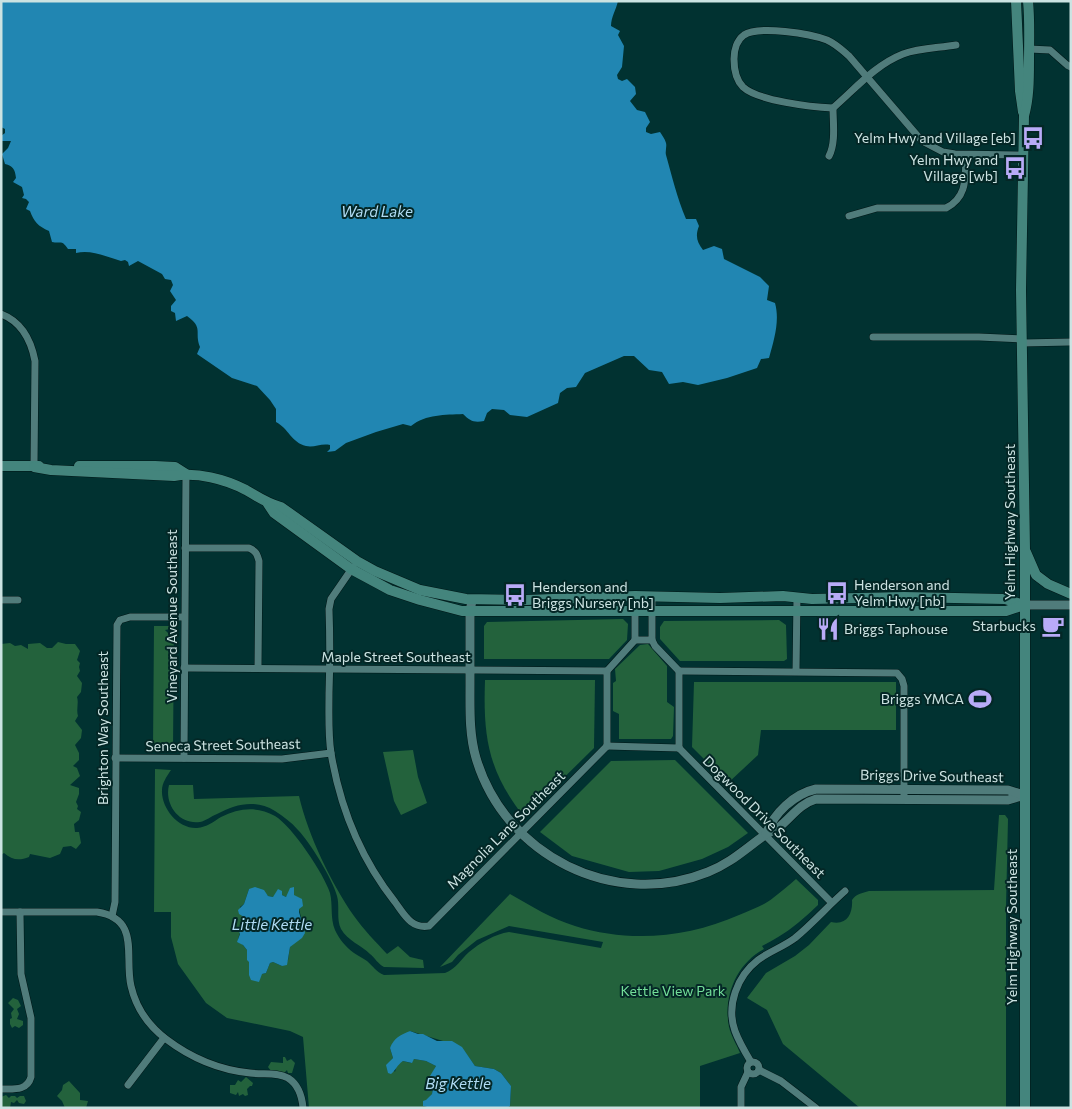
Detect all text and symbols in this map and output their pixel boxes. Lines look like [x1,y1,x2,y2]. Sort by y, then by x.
bus stop icon: Yelm Hwy and Village [eb] [1020,125,1046,151]
place label: Yelm Hwy and Village [eb] [854,129,1016,146]
place label: Yelm Hwy and Village [wb] [909,151,998,184]
bus stop icon: Yelm Hwy and Village [wb] [1002,155,1028,181]
water label: Ward Lake [341,202,413,220]
street label: Yelm Highway Southeast [1001,444,1018,600]
street label: Vineyard Avenue Southeast [163,529,180,703]
place label: Henderson and Yelm Hwy [nb] [854,576,950,609]
place label: Henderson and Briggs Nursery [nb] [532,578,654,611]
bus stop icon: Henderson and Yelm Hwy [nb] [824,580,850,606]
bus stop icon: Henderson and Briggs Nursery [nb] [502,582,528,608]
cafe icon: Starbucks [1040,613,1066,639]
restaurant icon: Briggs Taphouse [815,616,841,642]
place label: Starbucks [972,617,1036,634]
place label: Briggs Taphouse [844,620,948,637]
street label: Maple Street Southeast [321,648,471,665]
street label: Brighton Way Southeast [94,651,111,805]
sports icon: Briggs YMCA [967,686,993,712]
place label: Briggs YMCA [881,690,964,707]
street label: Seneca Street Southeast [145,735,301,754]
street label: Dogwood Drive Southeast [700,752,829,882]
street label: Briggs Drive Southeast [860,766,1004,785]
street label: Magnolia Lane Southeast [443,767,568,892]
street label: Yelm Highway Southeast [1003,849,1020,1005]
water label: Little Kettle [232,915,312,933]
park label: Kettle View Park [621,982,726,999]
water label: Big Kettle [425,1074,491,1092]

